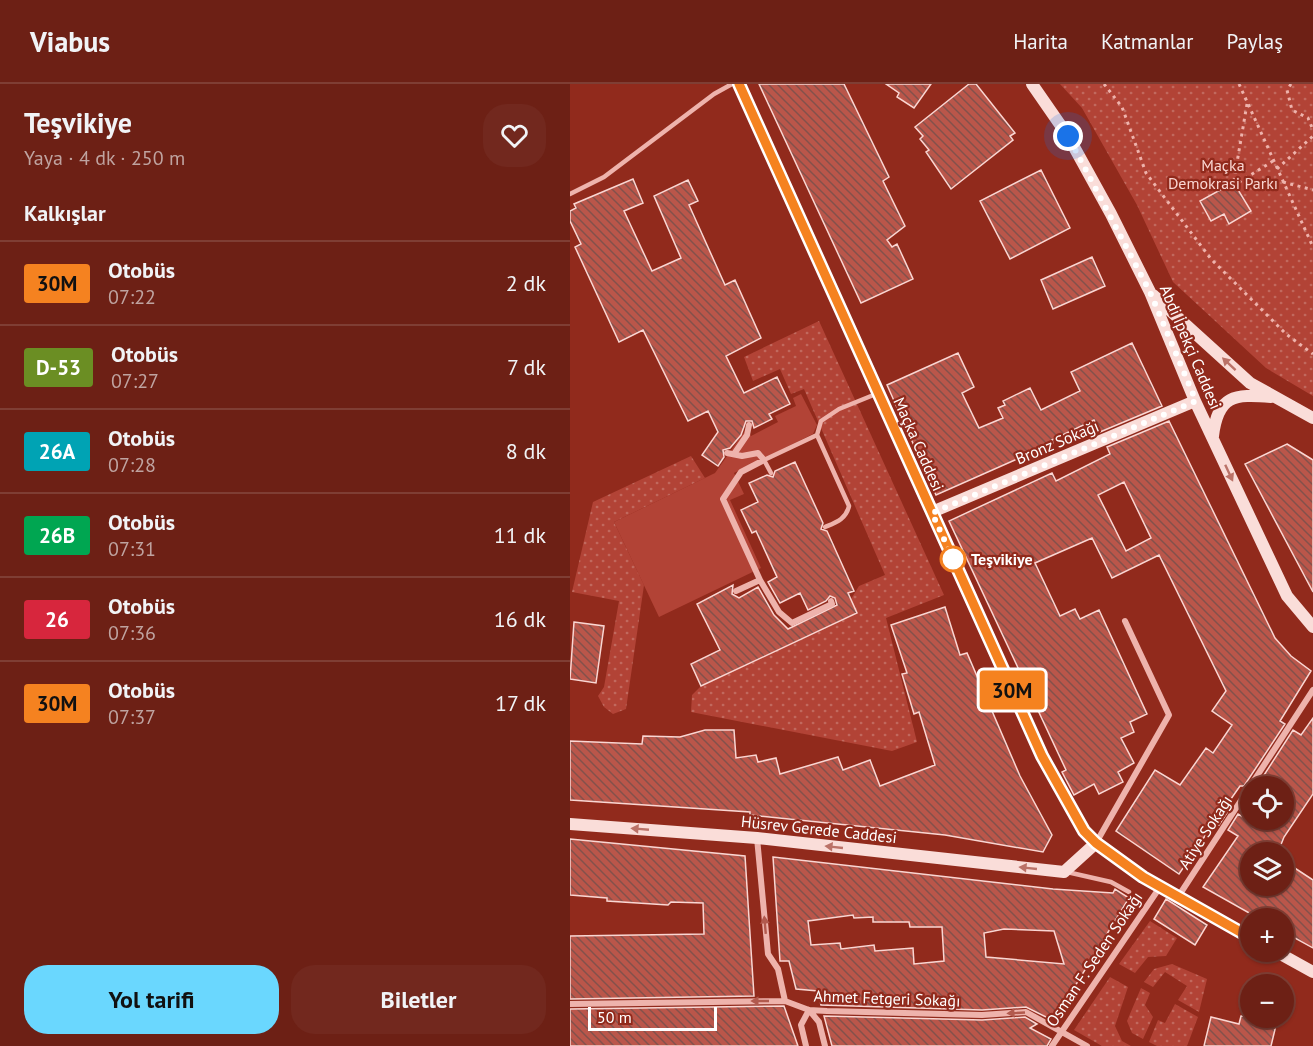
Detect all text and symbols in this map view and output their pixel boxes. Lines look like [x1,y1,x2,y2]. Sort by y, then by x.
text: Viabus [30,23,110,60]
text: Harita [1013,28,1068,55]
text: Katmanlar [1101,28,1193,55]
text: Paylaş [1226,28,1283,55]
text: Teşvikiye [24,104,132,141]
button: heart [483,104,546,167]
your location [1053,121,1083,151]
text: Yaya · 4 dk · 250 m [24,145,185,171]
park label: Maçka Demokrasi Parkı [1168,155,1278,193]
text: Kalkışlar [24,199,106,227]
text: Otobüs [108,256,175,284]
text: 2 dk [506,269,546,297]
text: 30M [37,270,77,297]
street label: Abdi İpekçi Caddesi [1156,282,1226,412]
text: 07:22 [108,284,156,310]
text: Otobüs [111,340,178,368]
text: 7 dk [507,353,546,381]
text: D-53 [36,354,81,381]
one-way arrow [1222,358,1237,371]
text: 07:27 [111,368,159,394]
street label: Maçka Caddesi [889,394,949,494]
street label: Bronz Sokağı [1012,415,1102,469]
text: Otobüs [108,424,175,452]
text: 8 dk [506,437,546,465]
text: 26A [39,438,75,465]
text: 07:28 [108,452,156,478]
one-way arrow [1225,464,1234,481]
text: Otobüs [108,508,175,536]
text: 11 dk [494,521,546,549]
text: 26B [39,522,75,549]
text: 07:31 [108,536,156,562]
marker: Teşvikiye [940,546,966,572]
place label: Teşvikiye [971,549,1033,569]
text: Otobüs [108,592,175,620]
text: 16 dk [494,605,546,633]
text: 26 [45,606,69,633]
text: 07:36 [108,620,156,646]
line badge: 30M [978,670,1046,710]
text: Otobüs [108,676,175,704]
text: 30M [992,677,1032,704]
text: 17 dk [495,689,546,717]
text: 30M [37,690,77,717]
text: 07:37 [108,704,156,730]
map controls [1240,776,1294,1028]
button: locate [1240,776,1294,830]
street label: Atiye Sokağı [1174,791,1236,873]
street label: Hüsrev Gerede Caddesi [740,811,898,847]
one-way arrow [631,824,650,834]
one-way arrow [825,842,844,852]
button: layers [1240,842,1294,896]
one-way arrow [1019,863,1038,873]
street label: Osman F. Seden Sokağı [1041,888,1147,1030]
button: + [1240,908,1294,962]
one-way arrow [760,916,770,935]
button: Yol tarifi [24,965,279,1034]
button: Biletler [291,965,546,1034]
button: − [1240,974,1294,1028]
street label: Ahmet Fetgeri Sokağı [813,985,961,1011]
one-way arrow [751,996,770,1006]
scale bar [588,1004,717,1032]
text: 50 m [597,1007,632,1027]
one-way arrow [1007,1009,1026,1018]

